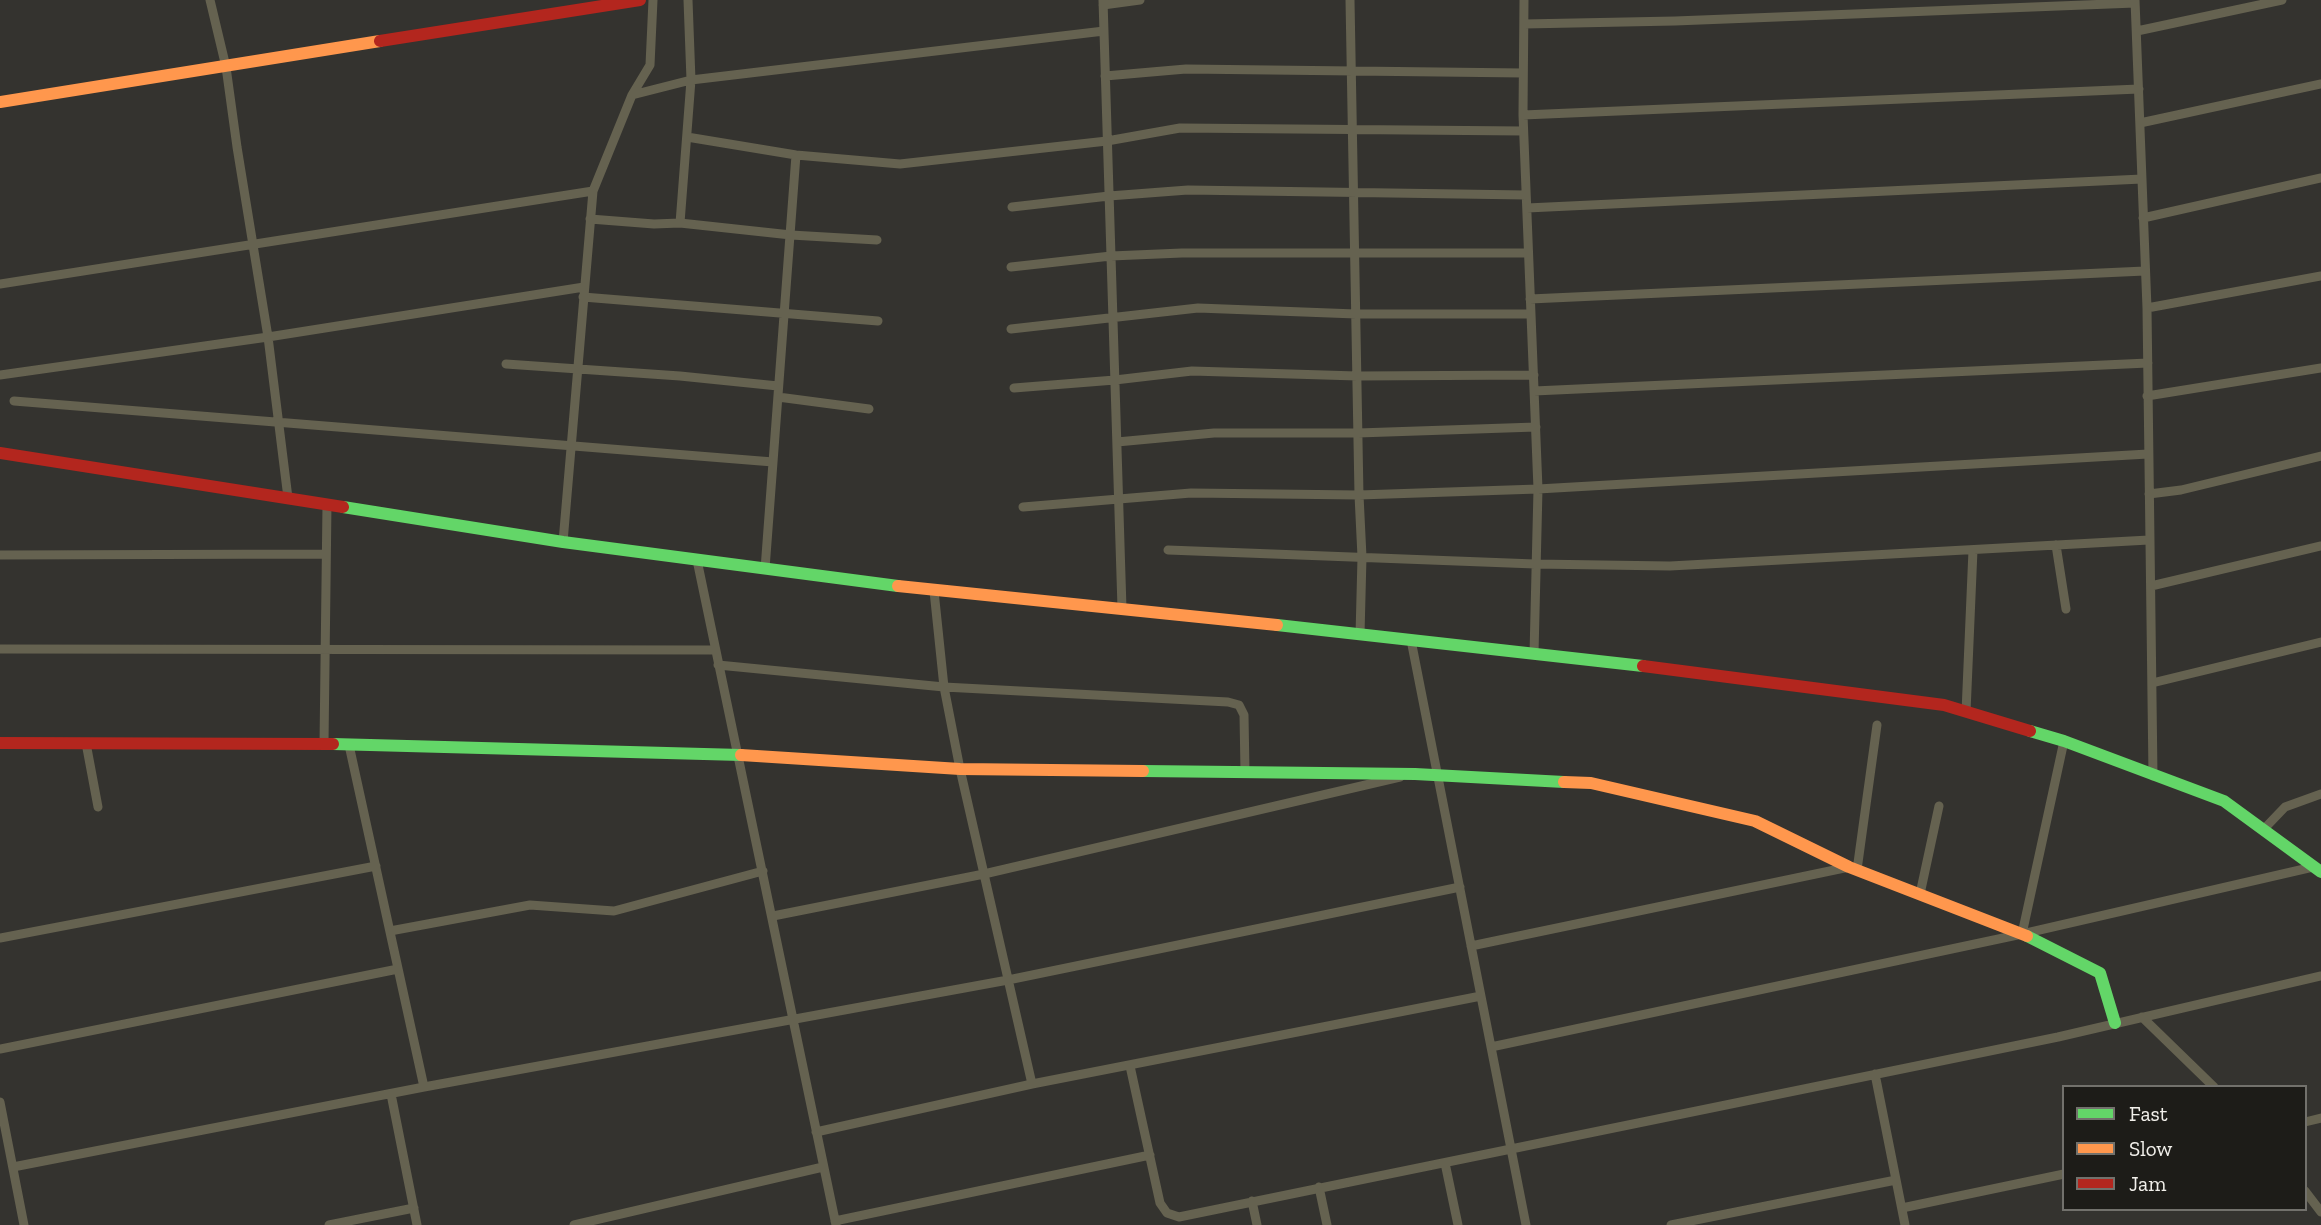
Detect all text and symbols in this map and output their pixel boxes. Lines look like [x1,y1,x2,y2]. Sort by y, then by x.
legend [2062,1085,2307,1211]
text: Fast [2129,1101,2168,1126]
text: Slow [2129,1136,2172,1161]
text: Jam [2129,1171,2166,1196]

